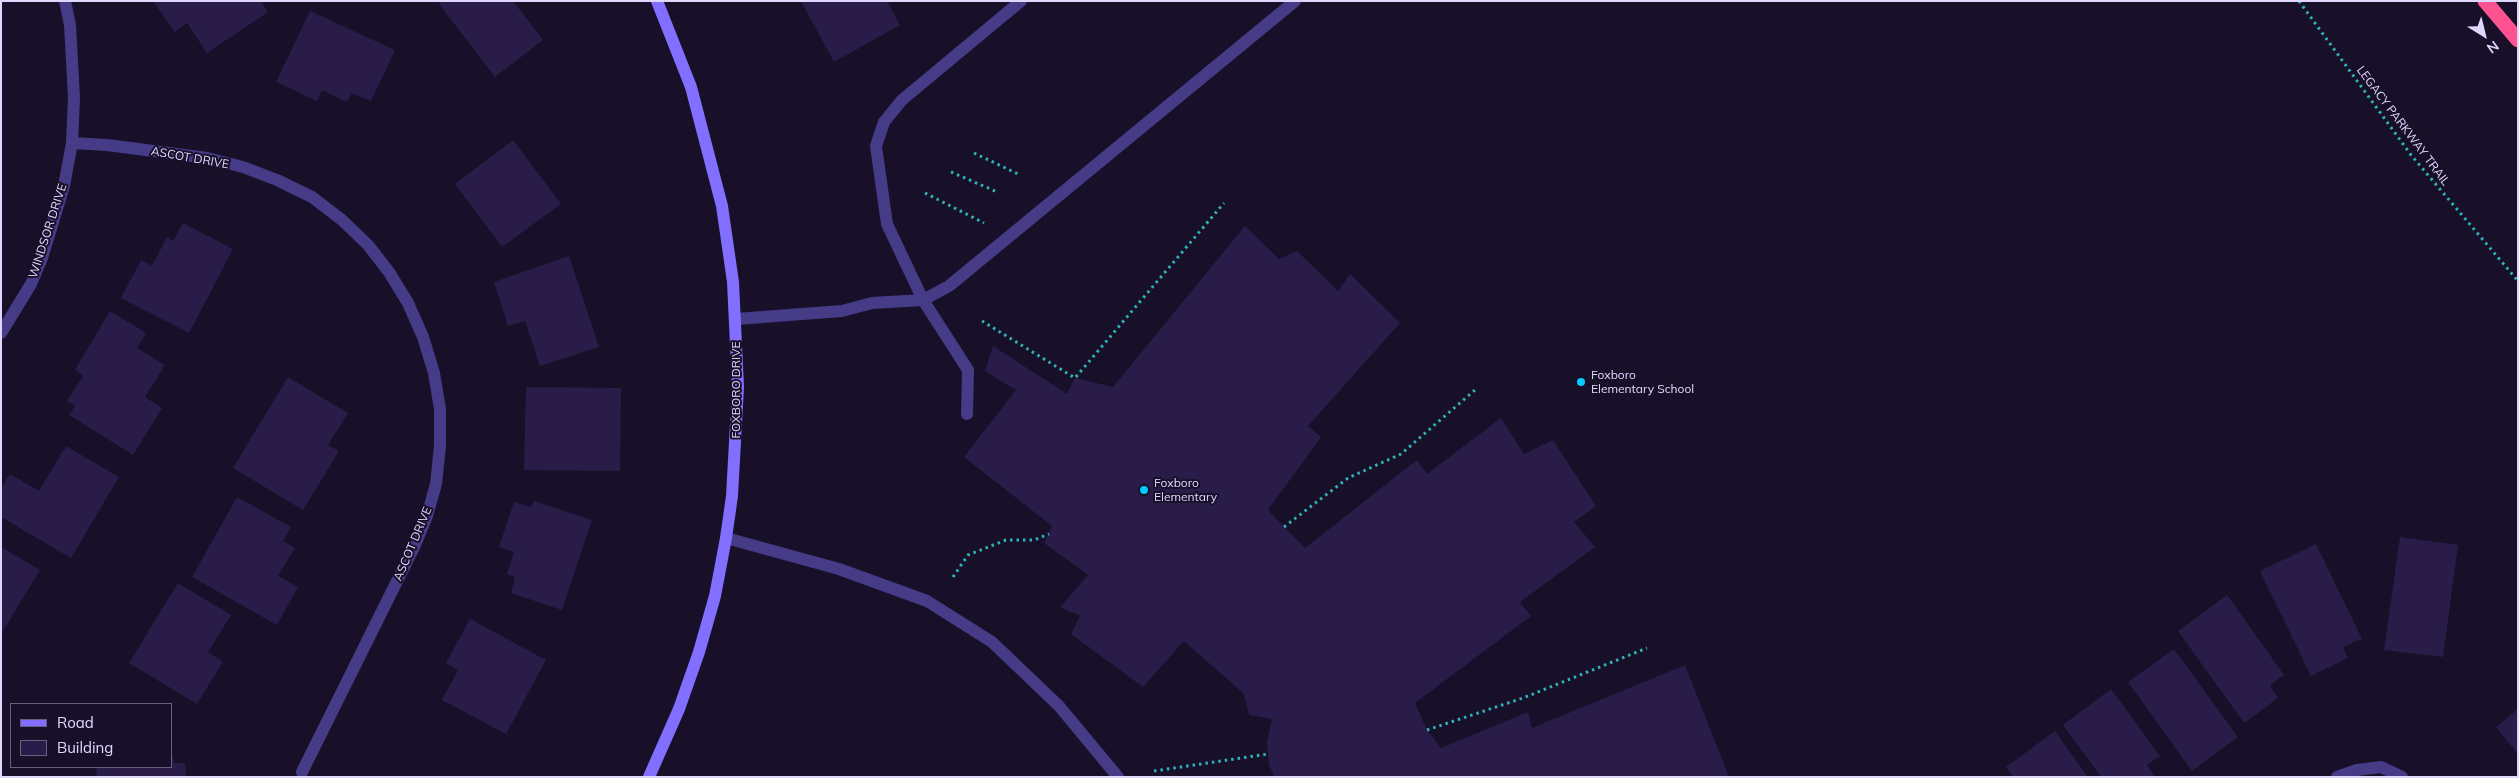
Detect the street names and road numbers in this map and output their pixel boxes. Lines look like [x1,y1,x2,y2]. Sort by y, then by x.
street label: LEGACY PARKWAY TRAIL [2353,63,2453,189]
street label: ASCOT DRIVE [150,144,230,172]
street label: WINDSOR DRIVE [26,182,70,280]
street label: FOXBORO DRIVE [729,341,743,439]
street label: ASCOT DRIVE [391,505,435,583]

